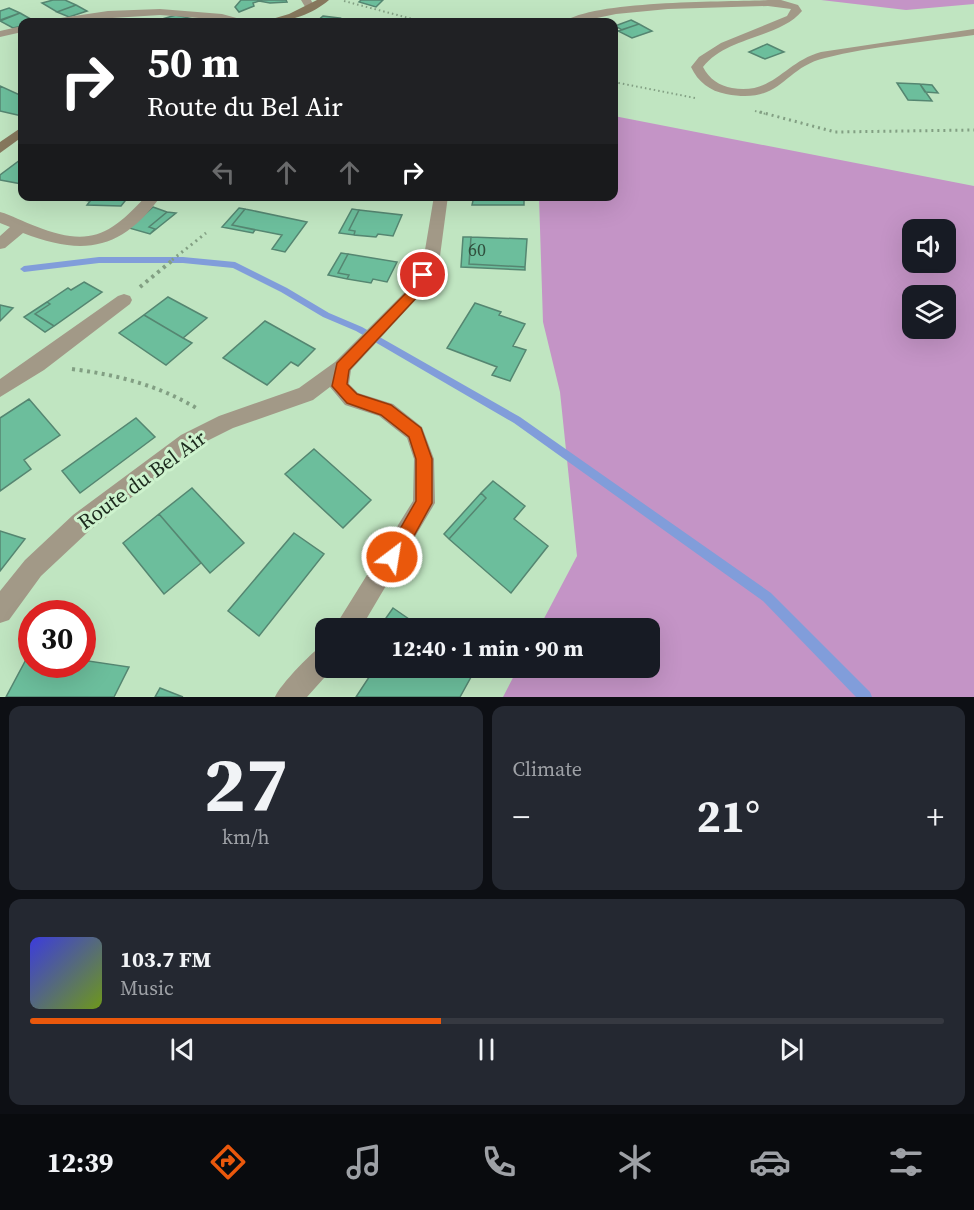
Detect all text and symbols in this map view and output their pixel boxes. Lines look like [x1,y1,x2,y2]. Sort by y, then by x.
text: 50 m [147,33,240,91]
icon: right [48,42,126,120]
text: Route du Bel Air [147,88,343,125]
icon: left [207,156,240,189]
icon: ahead [270,156,303,189]
icon: ahead [333,156,366,189]
icon: right [396,156,429,189]
map controls [902,219,956,339]
button: sound [902,219,956,273]
house number: 60 [468,237,486,262]
pin [397,249,448,300]
icon: arrive [406,258,439,291]
button: layers [902,285,956,339]
street label: Route du Bel Air [72,423,212,536]
position arrow [360,525,424,589]
speed limit sign: 30 [18,600,96,678]
text: 12:40 · 1 min · 90 m [392,633,583,663]
text: 27 [203,730,288,837]
text: Climate [513,755,582,783]
text: 21° [696,785,760,847]
text: − [513,794,530,839]
text: + [926,794,944,839]
text: km/h [222,823,270,851]
text: 103.7 FM [120,944,211,974]
text: Music [120,974,174,1002]
icon: previous [166,1033,199,1066]
icon: pause [470,1033,503,1066]
icon: next [775,1033,808,1066]
icon: directions [207,1141,249,1183]
icon: music [343,1141,385,1183]
icon: phone [478,1141,520,1183]
icon: climate [614,1141,656,1183]
icon: car [749,1141,791,1183]
icon: filters [885,1141,927,1183]
text: 12:39 [47,1144,113,1181]

